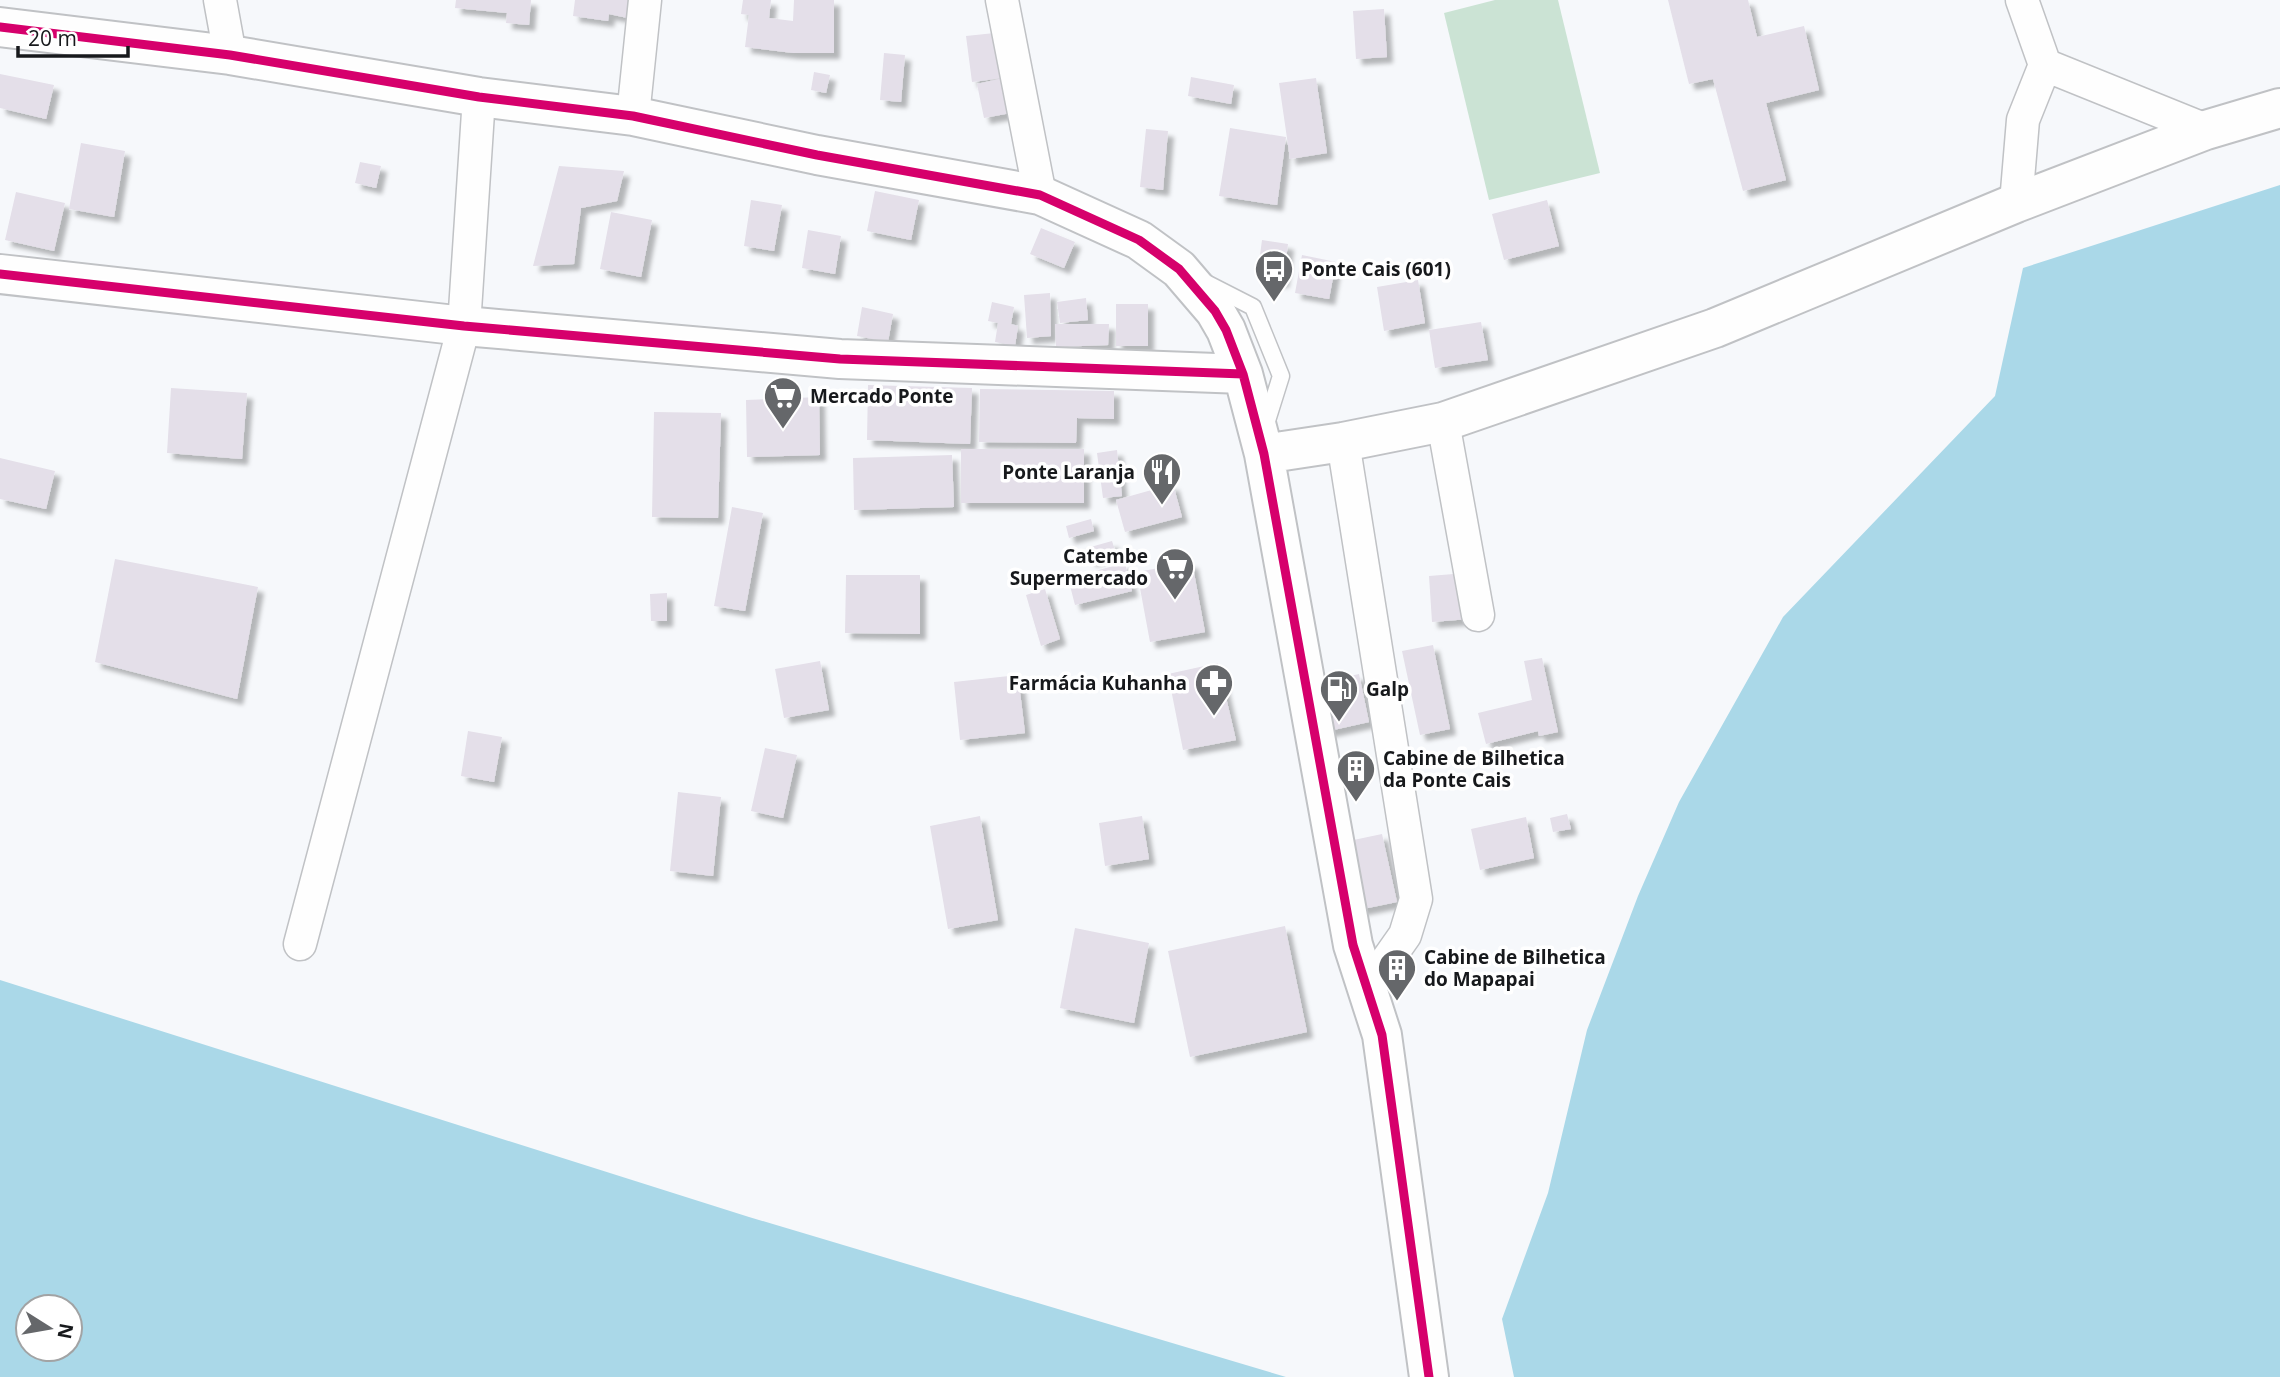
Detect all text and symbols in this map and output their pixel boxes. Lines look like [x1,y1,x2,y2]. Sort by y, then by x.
scale bar [18,14,128,58]
text: 20 m [28,24,77,52]
bus stop icon: Ponte Cais (601) [1253,248,1295,303]
place label: Ponte Cais (601) [1301,256,1451,282]
supermarket icon: Mercado Ponte [762,375,804,430]
place label: Mercado Ponte [810,383,953,409]
restaurant icon: Ponte Laranja [1141,451,1183,506]
place label: Ponte Laranja [1002,459,1135,485]
place label: Catembe Supermercado [1010,543,1148,591]
supermarket icon: Catembe Supermercado [1154,546,1196,601]
pharmacy icon: Farmácia Kuhanha [1193,662,1235,717]
fuel station icon: Galp [1318,668,1360,723]
place label: Farmácia Kuhanha [1009,670,1187,696]
place label: Galp [1366,676,1409,702]
place label: Cabine de Bilhetica da Ponte Cais [1383,745,1565,793]
building icon: Cabine de Bilhetica da Ponte Cais [1335,748,1377,803]
place label: Cabine de Bilhetica do Mapapai [1424,944,1606,992]
building icon: Cabine de Bilhetica do Mapapai [1376,947,1418,1002]
north arrow [14,1293,84,1363]
text: N [51,1321,80,1341]

